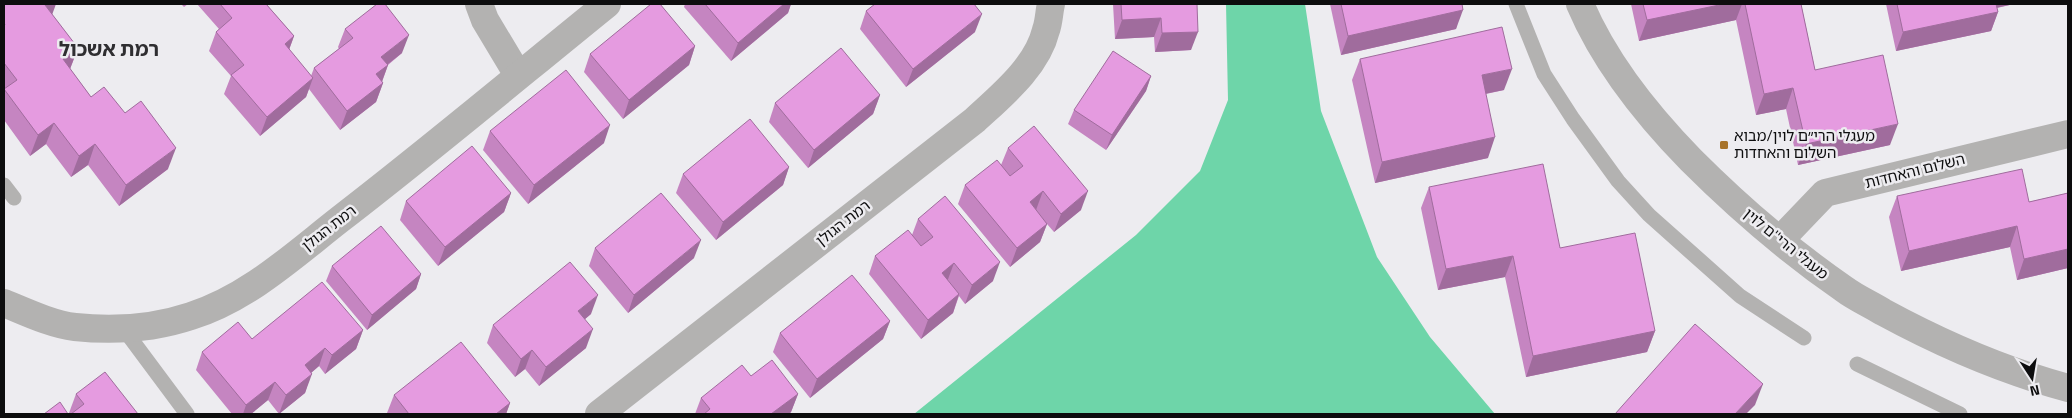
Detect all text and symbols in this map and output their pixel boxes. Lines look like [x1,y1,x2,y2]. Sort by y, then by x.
district label: רמת אשכול [59,33,159,64]
place label: מעגלי הרי״ם לוין/מבוא השלום והאחדות [1734,124,1875,164]
marker: מעגלי הרי״ם לוין/מבוא השלום והאחדות [1718,139,1730,151]
street label: השלום והאחדות [1862,147,1967,194]
street label: רמת הגולן [811,194,875,251]
street label: רמת הגולן [297,199,361,256]
street label: מעגלי הרי''ם לוין [1739,202,1834,285]
north arrow [2007,353,2057,403]
text: N [2028,380,2042,402]

